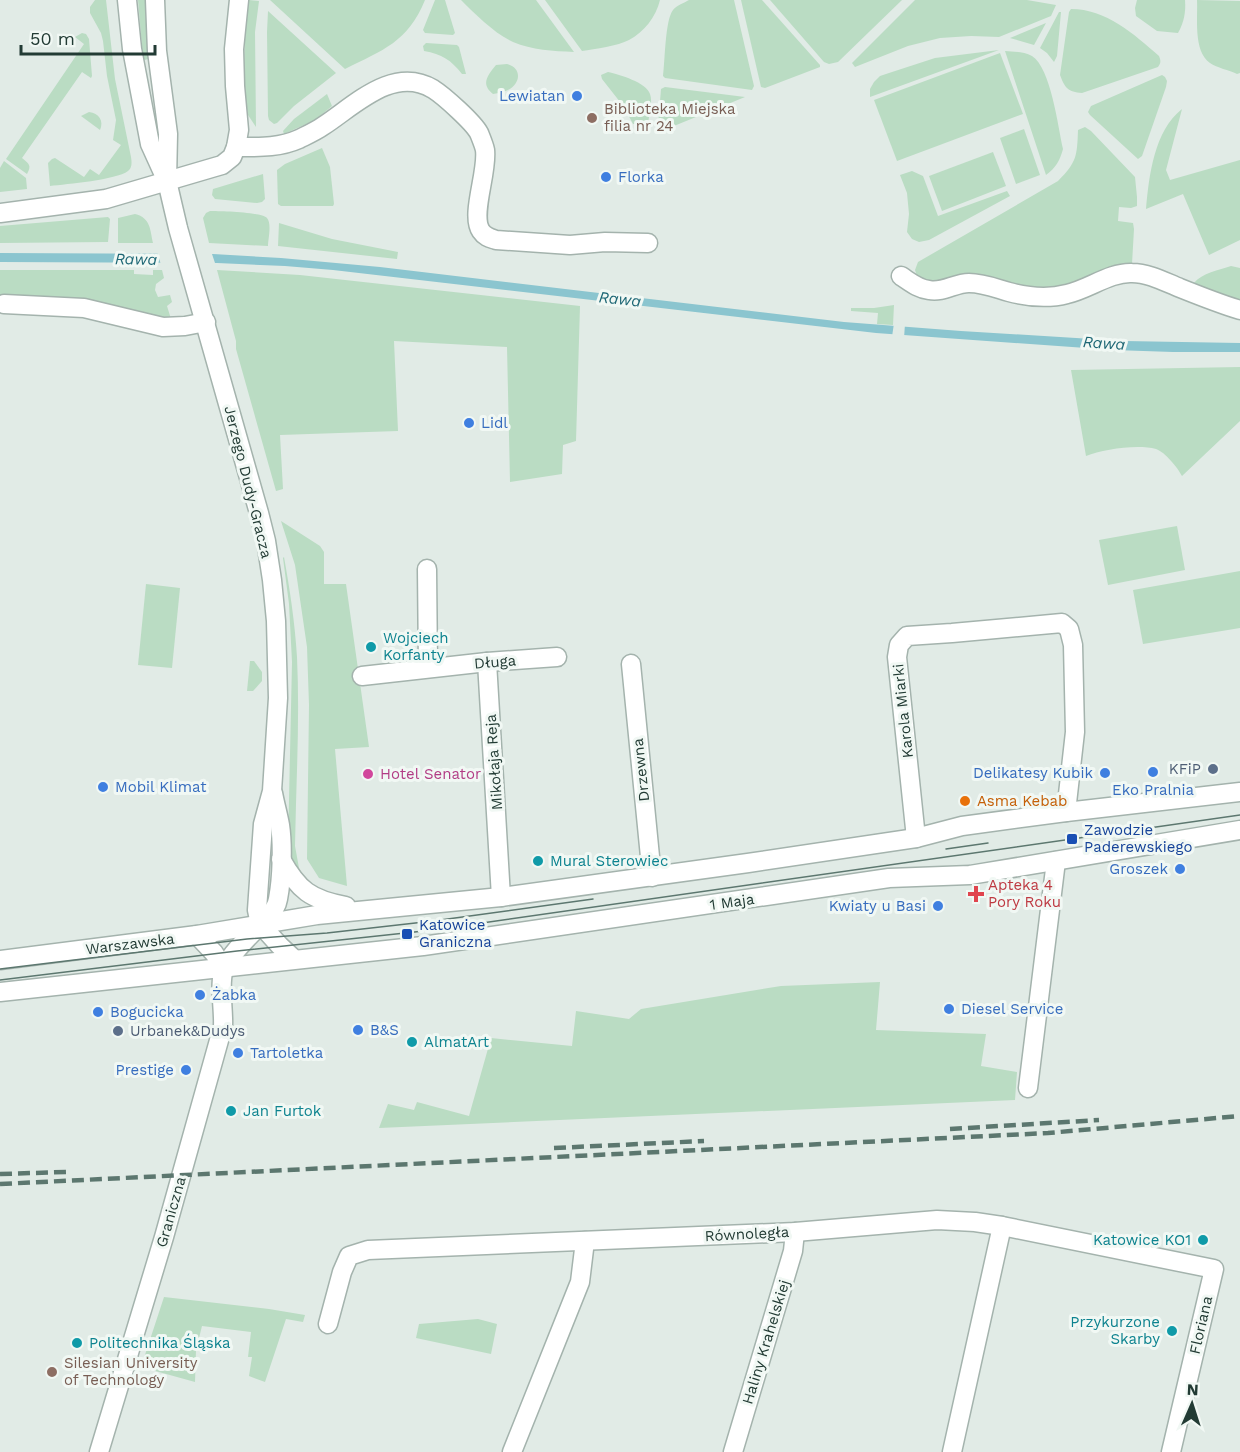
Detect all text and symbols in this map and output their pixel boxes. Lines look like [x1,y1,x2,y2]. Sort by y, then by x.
scale bar [21,18,154,56]
text: 50 m [30,28,75,49]
place label: Lewiatan [499,87,565,105]
marker: Lewiatan [570,89,584,103]
place label: Biblioteka Miejska filia nr 24 [604,100,736,135]
marker: Biblioteka Miejska filia nr 24 [585,111,599,125]
place label: Florka [618,168,664,186]
marker: Florka [599,170,613,184]
water label: Rawa [115,249,158,269]
water label: Rawa [598,287,642,311]
water label: Rawa [1082,332,1126,354]
street label: Jerzego Dudy-Gracza [220,404,276,561]
place label: Lidl [481,414,508,432]
marker: Lidl [462,416,476,430]
place label: Wojciech Korfanty [383,629,449,664]
marker: Wojciech Korfanty [364,640,378,654]
street label: Długa [473,651,517,673]
street label: Karola Miarki [889,663,917,759]
street label: Mikołaja Reja [482,713,506,811]
street label: Drzewna [629,737,653,803]
place label: KFiP [1169,760,1201,778]
marker: KFiP [1206,762,1220,776]
place label: Delikatesy Kubik [973,764,1093,782]
place label: Hotel Senator [380,765,481,783]
marker: Eko Pralnia [1146,765,1160,779]
marker: Delikatesy Kubik [1098,766,1112,780]
marker: Hotel Senator [361,767,375,781]
place label: Mobil Klimat [115,778,207,796]
marker: Mobil Klimat [96,780,110,794]
place label: Eko Pralnia [1112,781,1194,799]
place label: Asma Kebab [977,792,1067,810]
marker: Asma Kebab [958,794,972,808]
place label: Zawodzie Paderewskiego [1084,821,1192,856]
marker: Zawodzie Paderewskiego [1065,832,1079,846]
place label: Mural Sterowiec [550,852,668,870]
marker: Mural Sterowiec [531,854,545,868]
place label: Groszek [1109,860,1168,878]
marker: Groszek [1173,862,1187,876]
place label: Apteka 4 Pory Roku [988,876,1061,911]
marker: Apteka 4 Pory Roku [969,887,983,901]
street label: 1 Maja [709,890,756,914]
place label: Kwiaty u Basi [829,897,926,915]
marker: Kwiaty u Basi [931,899,945,913]
place label: Katowice Graniczna [419,916,492,951]
marker: Katowice Graniczna [400,927,414,941]
street label: Warszawska [84,930,176,958]
place label: Żabka [212,986,257,1004]
marker: Żabka [193,988,207,1002]
place label: Diesel Service [961,1000,1063,1018]
marker: Diesel Service [942,1002,956,1016]
place label: Bogucicka [110,1003,184,1021]
marker: Bogucicka [91,1005,105,1019]
place label: B&S [370,1021,399,1039]
place label: Urbanek&Dudys [130,1022,245,1040]
marker: B&S [351,1023,365,1037]
marker: Urbanek&Dudys [111,1024,125,1038]
place label: AlmatArt [424,1033,490,1051]
marker: AlmatArt [405,1035,419,1049]
place label: Tartoletka [250,1044,324,1062]
marker: Tartoletka [231,1046,245,1060]
place label: Prestige [115,1061,174,1079]
marker: Prestige [179,1063,193,1077]
place label: Jan Furtok [243,1102,322,1120]
marker: Jan Furtok [224,1104,238,1118]
street label: Graniczna [152,1174,190,1249]
street label: Równoległa [704,1223,790,1245]
place label: Katowice KO1 [1093,1231,1191,1249]
marker: Katowice KO1 [1196,1233,1210,1247]
street label: Haliny Krahelskiej [738,1278,794,1406]
street label: Floriana [1186,1294,1217,1356]
place label: Przykurzone Skarby [1070,1313,1160,1348]
marker: Przykurzone Skarby [1165,1324,1179,1338]
place label: Politechnika Śląska [89,1333,231,1352]
marker: Politechnika Śląska [70,1336,84,1350]
place label: Silesian University of Technology [64,1354,198,1389]
marker: Silesian University of Technology [45,1365,59,1379]
north arrow [1162,1374,1222,1434]
text: N [1186,1380,1199,1399]

